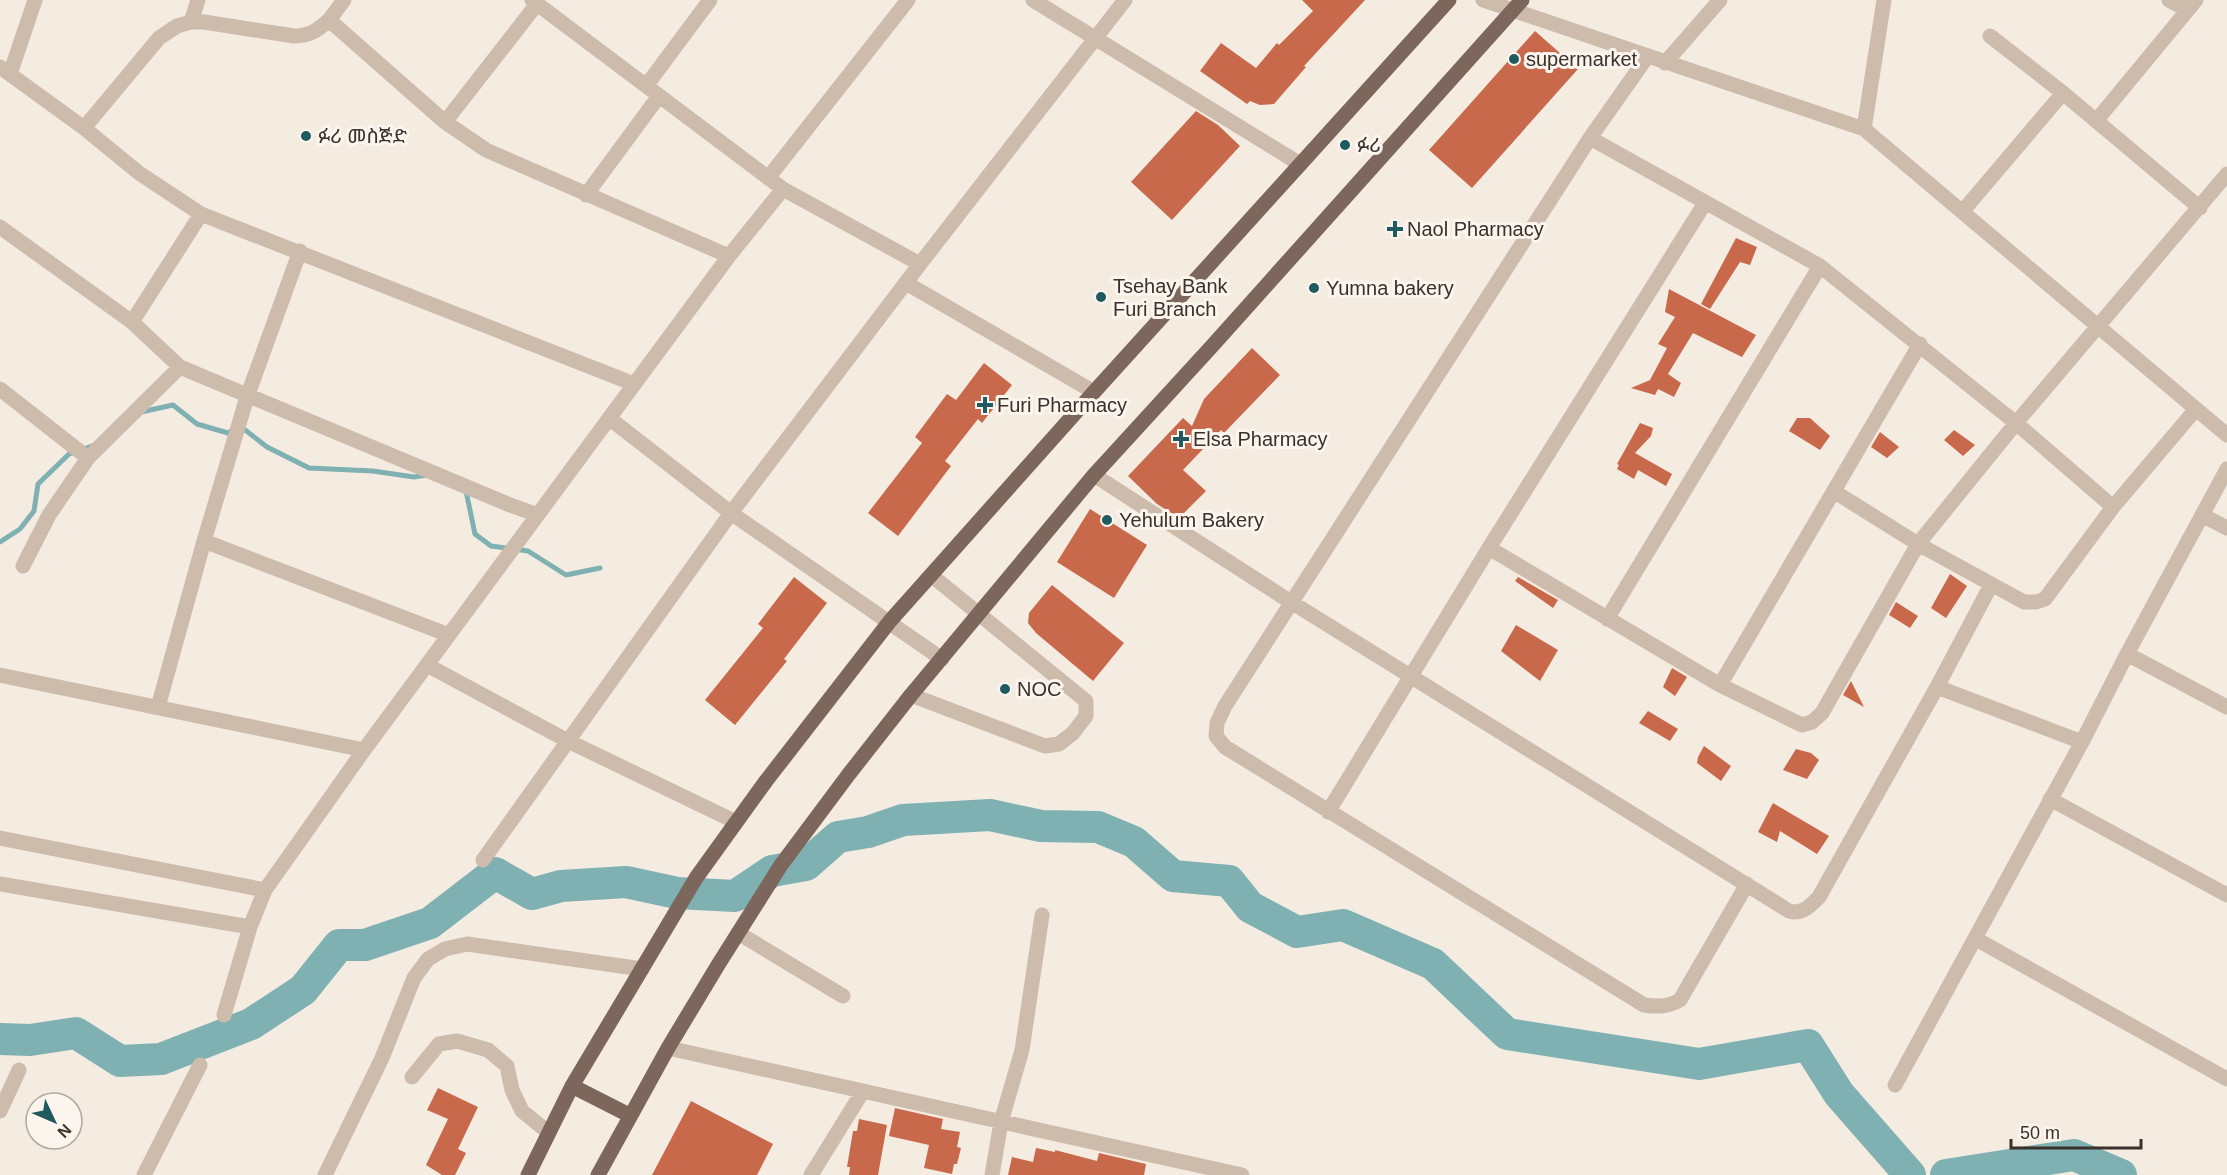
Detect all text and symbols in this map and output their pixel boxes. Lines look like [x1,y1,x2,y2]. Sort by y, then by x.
place label: supermarket [1526,48,1638,70]
marker: supermarket [1507,52,1521,66]
place label: ፉሪ መስጅድ [318,125,407,147]
marker: ፉሪ መስጅድ [299,129,313,143]
place label: ፉሪ [1357,134,1381,156]
marker: ፉሪ [1338,138,1352,152]
place label: Naol Pharmacy [1407,218,1544,240]
marker: Naol Pharmacy [1388,222,1402,236]
place label: Tsehay Bank Furi Branch [1113,275,1229,320]
place label: Yumna bakery [1326,277,1454,299]
marker: Yumna bakery [1307,281,1321,295]
marker: Tsehay Bank Furi Branch [1094,290,1108,304]
place label: Furi Pharmacy [997,394,1127,416]
marker: Furi Pharmacy [978,398,992,412]
place label: Elsa Pharmacy [1193,428,1328,450]
marker: Elsa Pharmacy [1174,432,1188,446]
place label: Yehulum Bakery [1119,509,1264,531]
marker: Yehulum Bakery [1100,513,1114,527]
place label: NOC [1017,678,1061,700]
marker: NOC [998,682,1012,696]
north arrow [24,1091,84,1151]
scale bar [2011,1112,2142,1150]
text: N [54,1121,75,1141]
text: 50 m [2020,1123,2060,1143]

